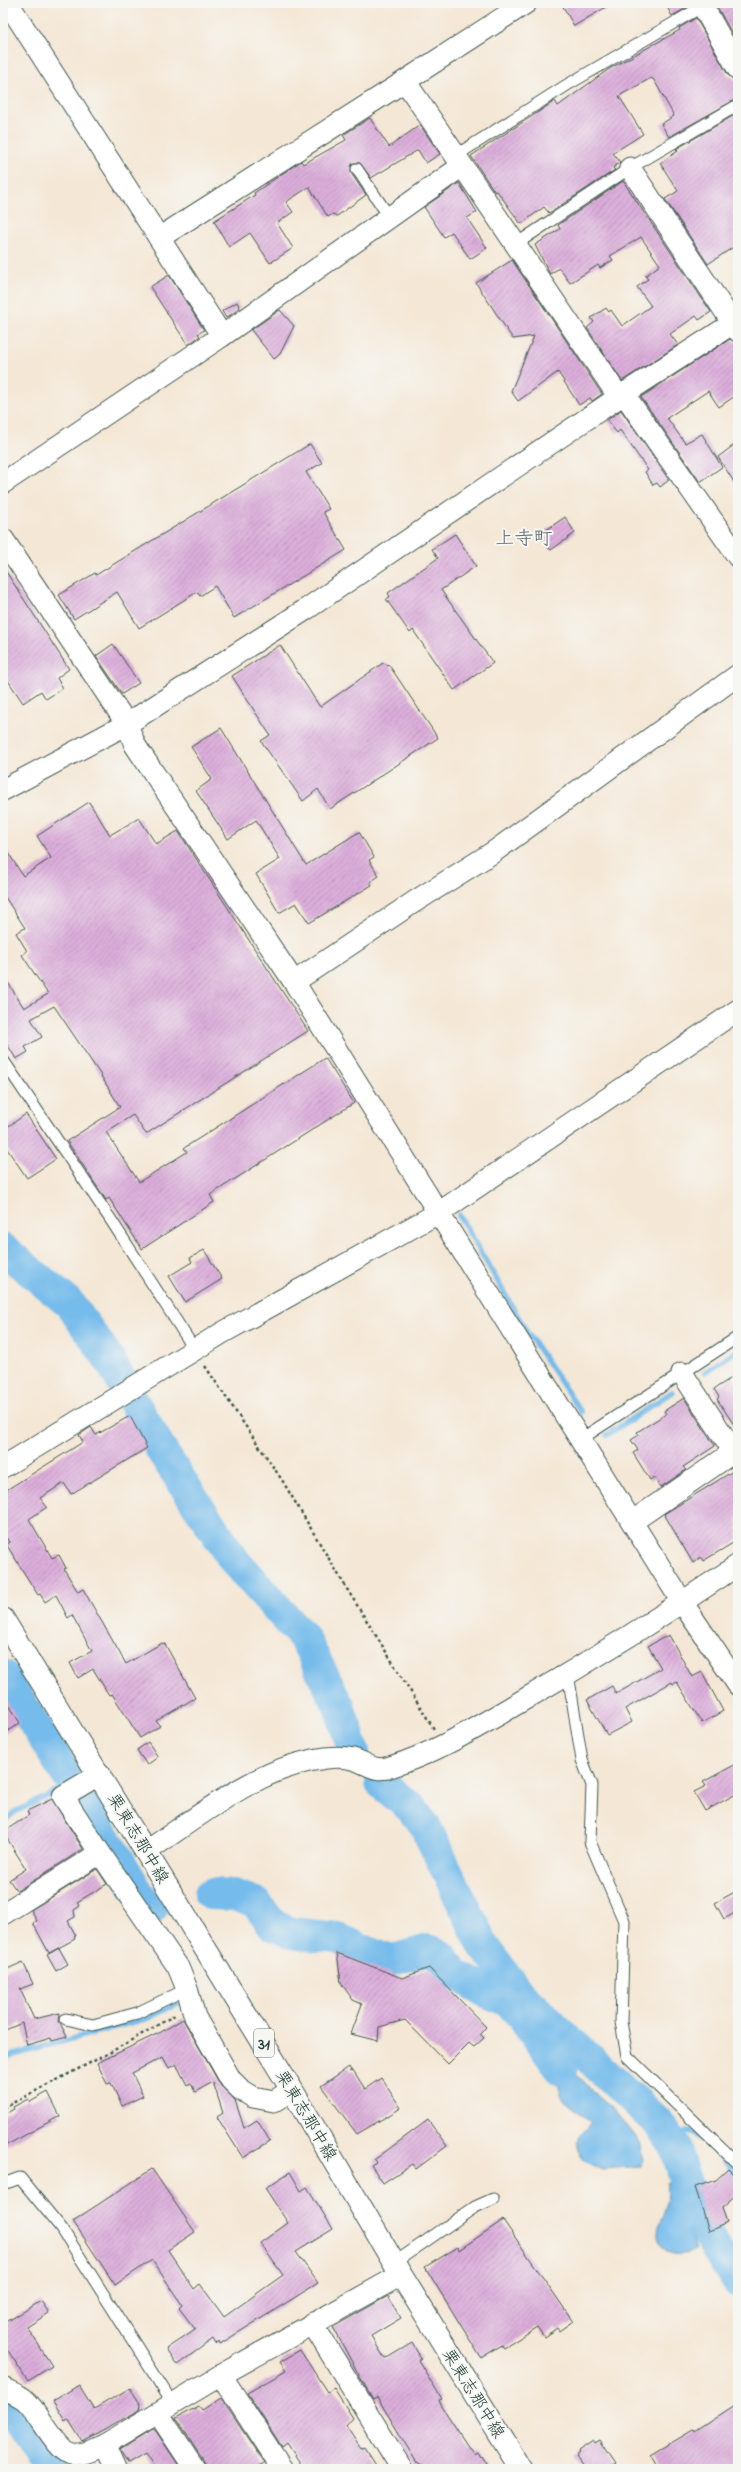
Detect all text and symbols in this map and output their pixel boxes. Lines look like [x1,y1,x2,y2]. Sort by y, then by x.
district label: 上寺町 [495,526,553,553]
street label: 栗東志那中線 [101,1789,175,1889]
road number: 31 [254,2029,274,2057]
street label: 栗東志那中線 [269,2066,343,2166]
street label: 栗東志那中線 [435,2344,510,2444]

